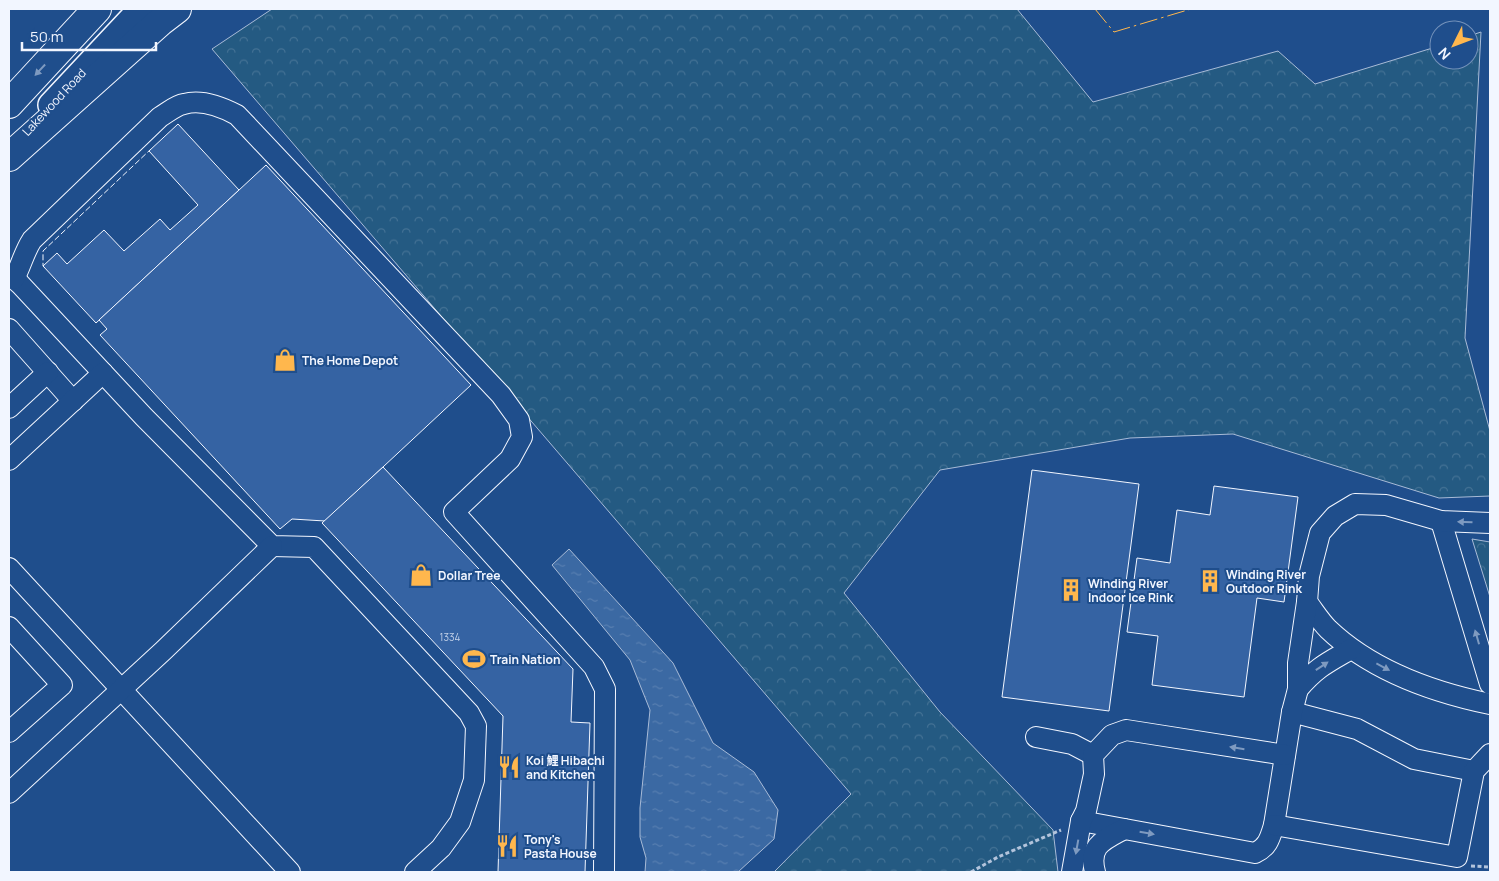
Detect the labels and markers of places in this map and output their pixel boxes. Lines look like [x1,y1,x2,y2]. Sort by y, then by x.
shop icon: The Home Depot [272,347,298,373]
place label: The Home Depot [302,352,398,369]
shop icon: Dollar Tree [408,562,434,588]
place label: Winding River Outdoor Rink [1226,566,1306,597]
place label: Dollar Tree [438,567,500,584]
building icon: Winding River Outdoor Rink [1197,568,1223,594]
place label: Winding River Indoor Ice Rink [1088,575,1174,606]
building icon: Winding River Indoor Ice Rink [1058,577,1084,603]
sports icon: Train Nation [461,646,487,672]
place label: Train Nation [490,651,561,668]
place label: Koi 鯉 Hibachi and Kitchen [526,752,605,783]
restaurant icon: Koi 鯉 Hibachi and Kitchen [496,754,522,780]
place label: Tony's Pasta House [524,831,597,862]
restaurant icon: Tony's Pasta House [494,833,520,859]

